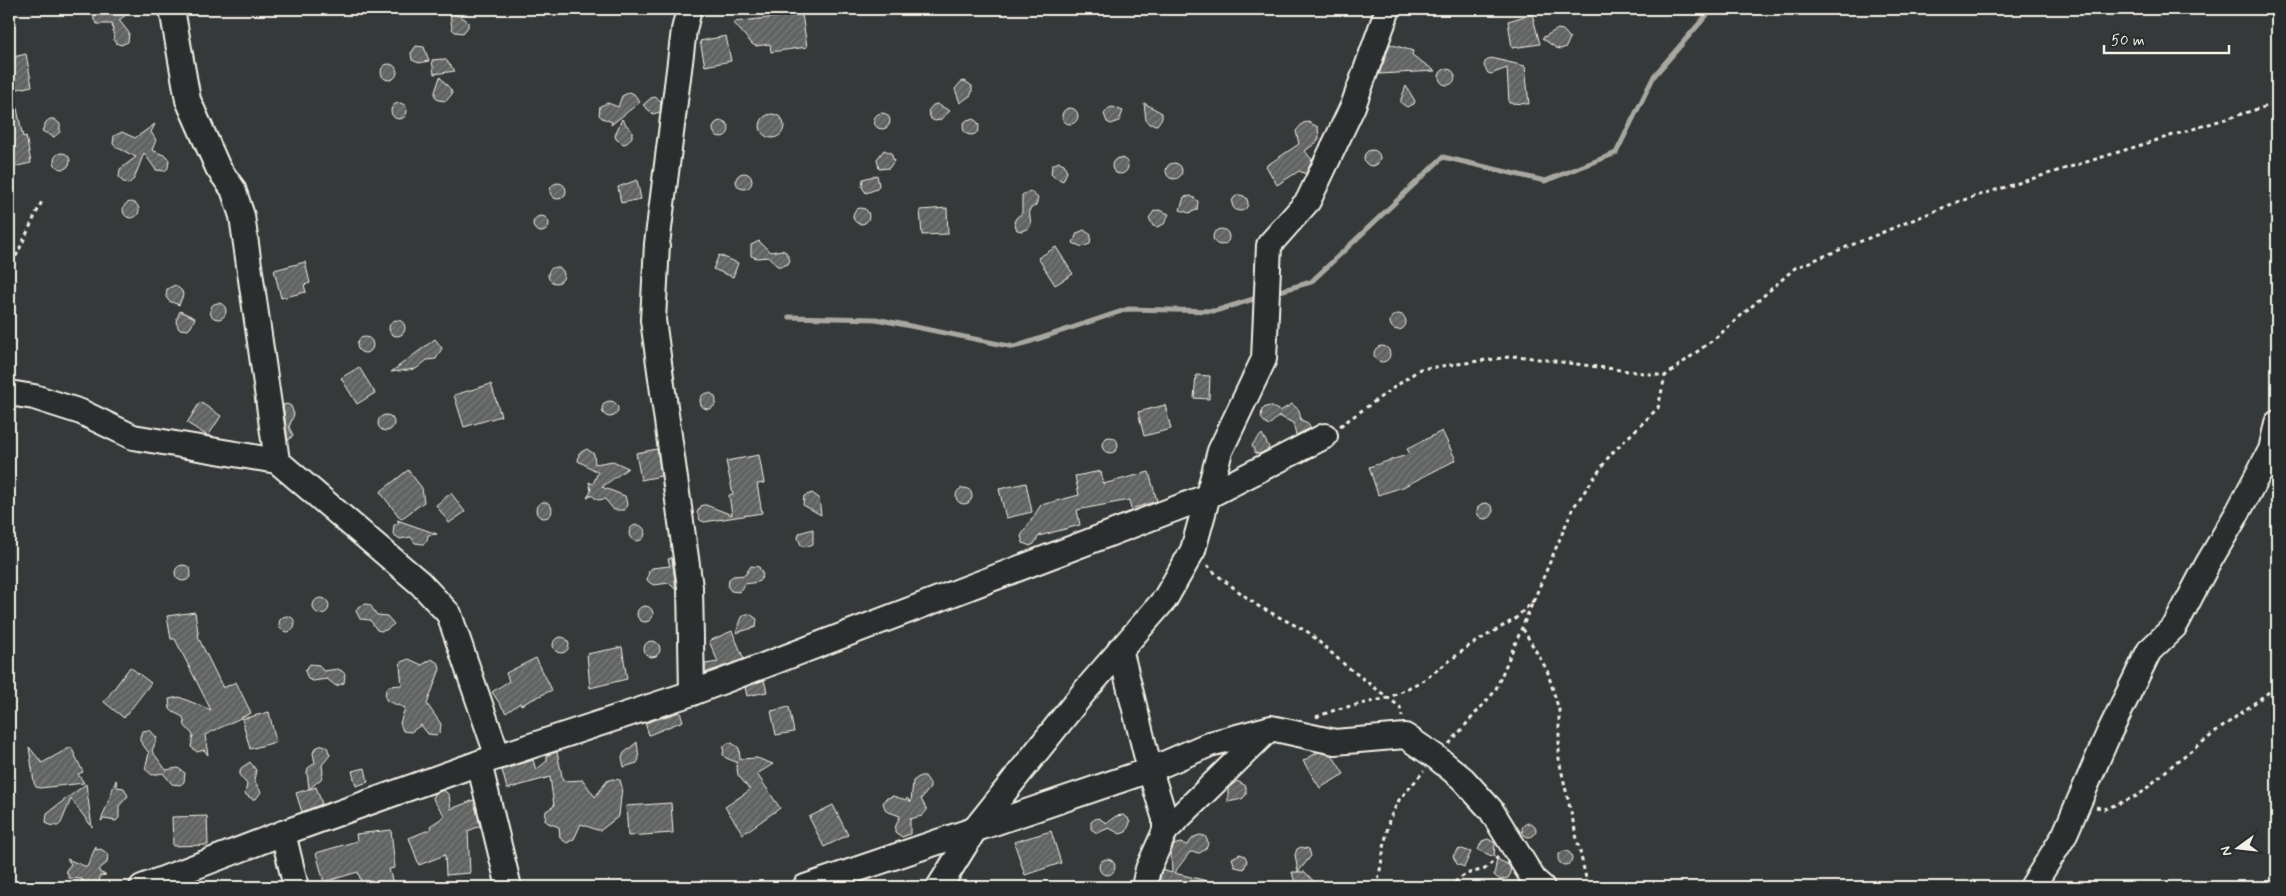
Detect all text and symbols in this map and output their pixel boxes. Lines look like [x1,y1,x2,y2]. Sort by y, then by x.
scale bar [2104,22,2228,54]
text: 50 m [2111,31,2145,51]
north arrow [2214,824,2264,874]
text: N [2217,844,2236,858]

